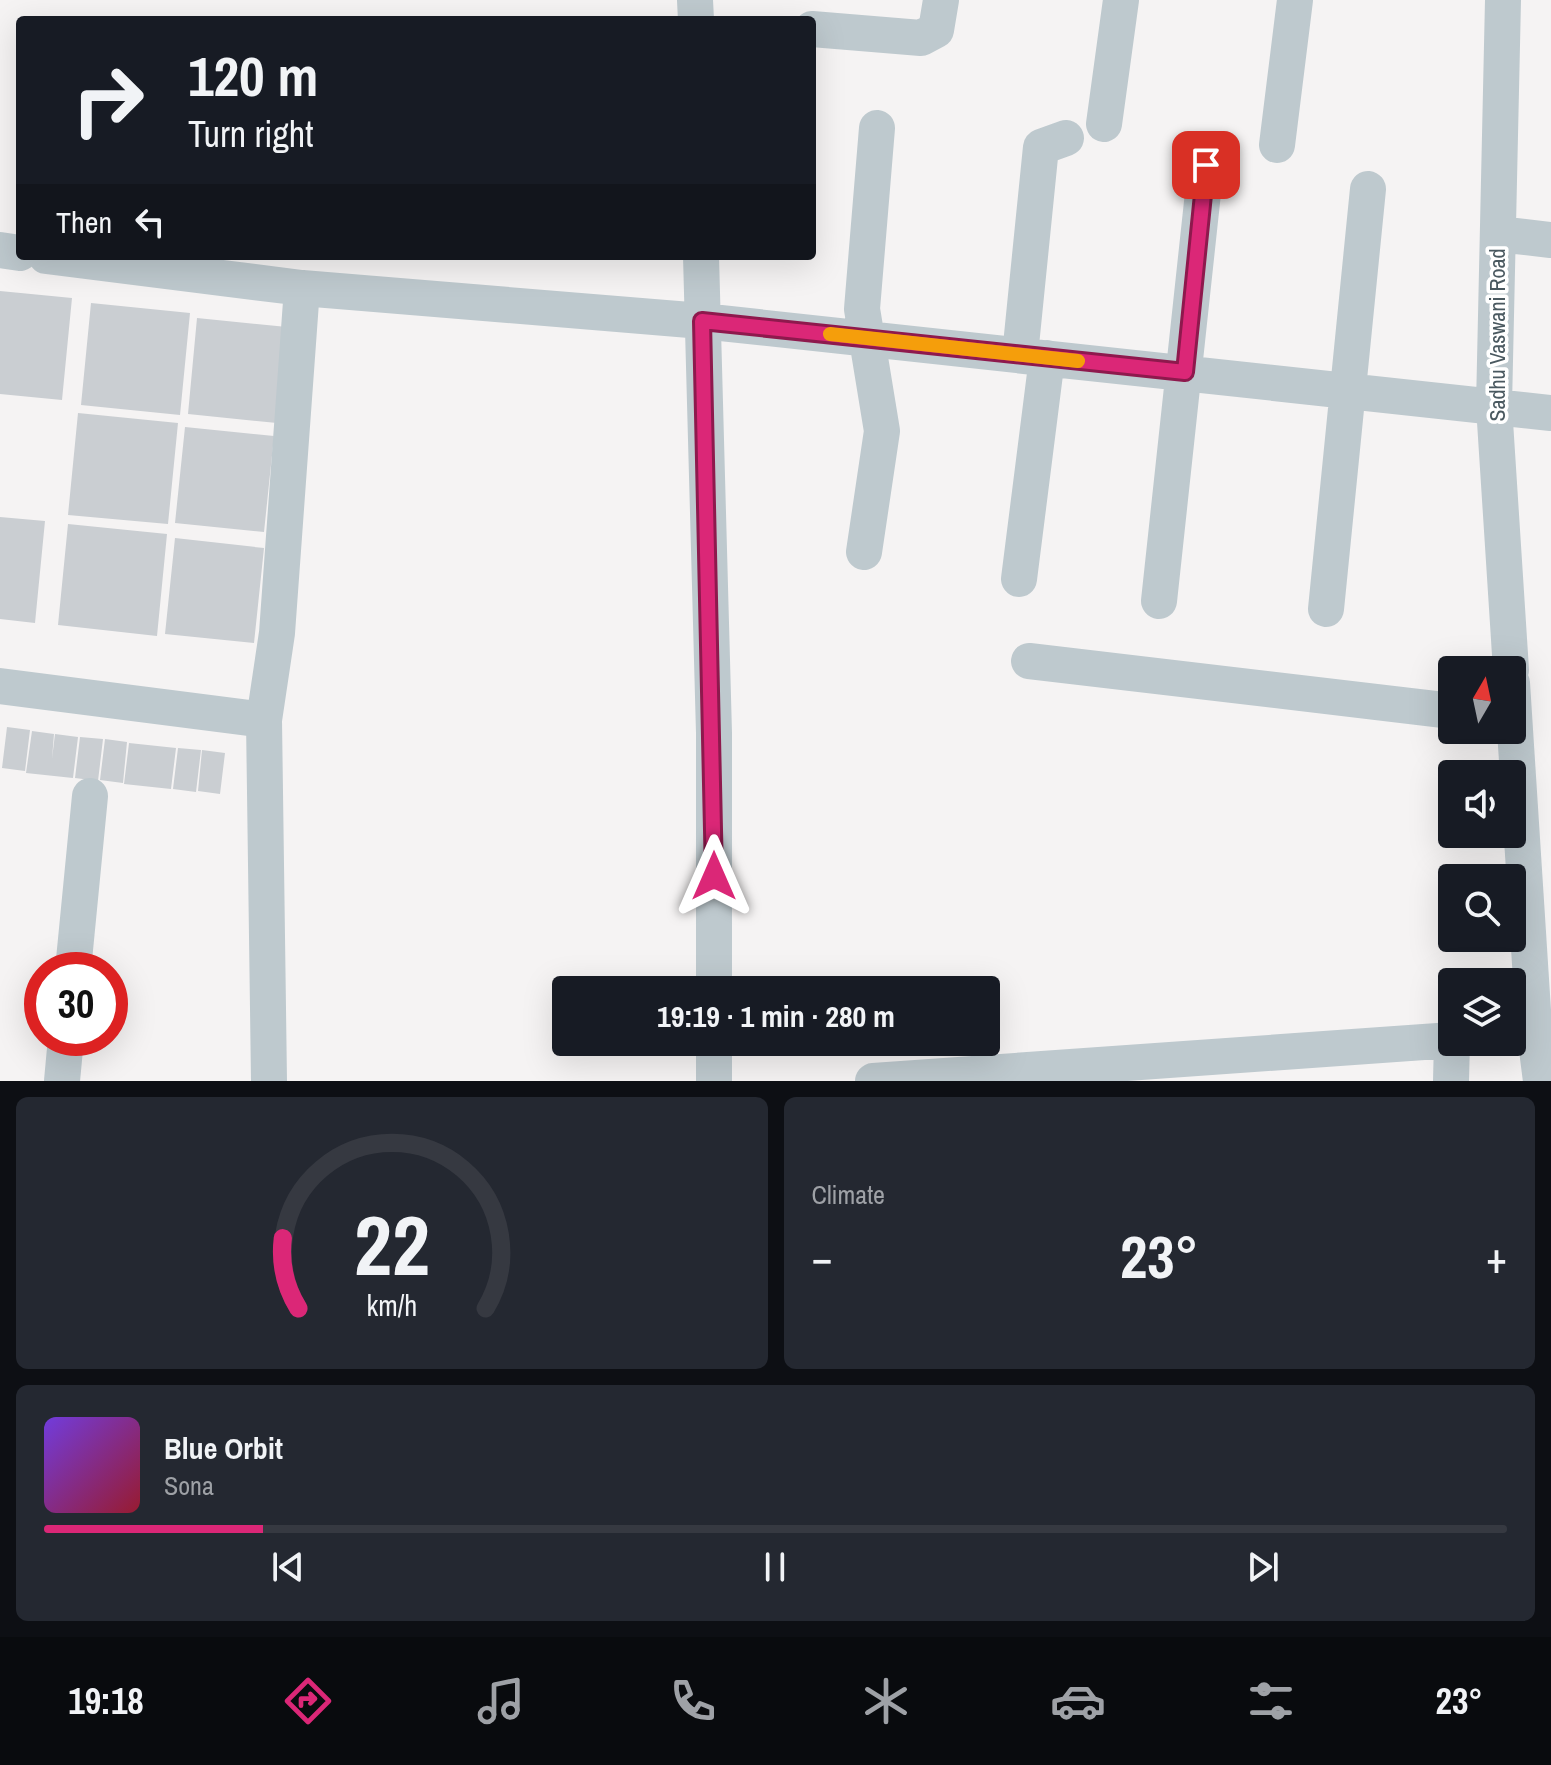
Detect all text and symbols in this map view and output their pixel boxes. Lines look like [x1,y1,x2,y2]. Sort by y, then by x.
text: 120 m [188,38,318,113]
icon: right [56,48,160,152]
text: Turn right [188,110,313,158]
pin [1172,131,1240,199]
icon: arrive [1184,143,1228,187]
icon: left [128,200,172,244]
text: Then [56,202,112,242]
street label: Sadhu Vaswani Road [1482,248,1512,422]
north arrow [1438,656,1526,744]
map controls [1438,656,1526,1056]
button: sound [1438,760,1526,848]
position arrow [672,834,756,918]
button: search [1438,864,1526,952]
speed limit sign: 30 [24,952,128,1056]
button: layers [1438,968,1526,1056]
text: 19:19 · 1 min · 280 m [657,996,895,1036]
text: Climate [812,1177,885,1212]
text: 22 [354,1189,430,1301]
text: 23° [1120,1216,1199,1297]
text: − [812,1227,833,1287]
text: + [1486,1227,1507,1287]
text: km/h [366,1286,417,1325]
text: Blue Orbit [164,1428,283,1468]
text: Sona [164,1468,214,1503]
icon: previous [266,1545,310,1589]
icon: pause [753,1545,797,1589]
icon: next [1241,1545,1285,1589]
icon: directions [280,1673,336,1729]
icon: music [473,1673,529,1729]
icon: phone [665,1673,721,1729]
icon: climate [858,1673,914,1729]
icon: car [1050,1673,1106,1729]
icon: filters [1243,1673,1299,1729]
text: 19:18 [68,1677,144,1725]
text: 23° [1435,1677,1483,1725]

